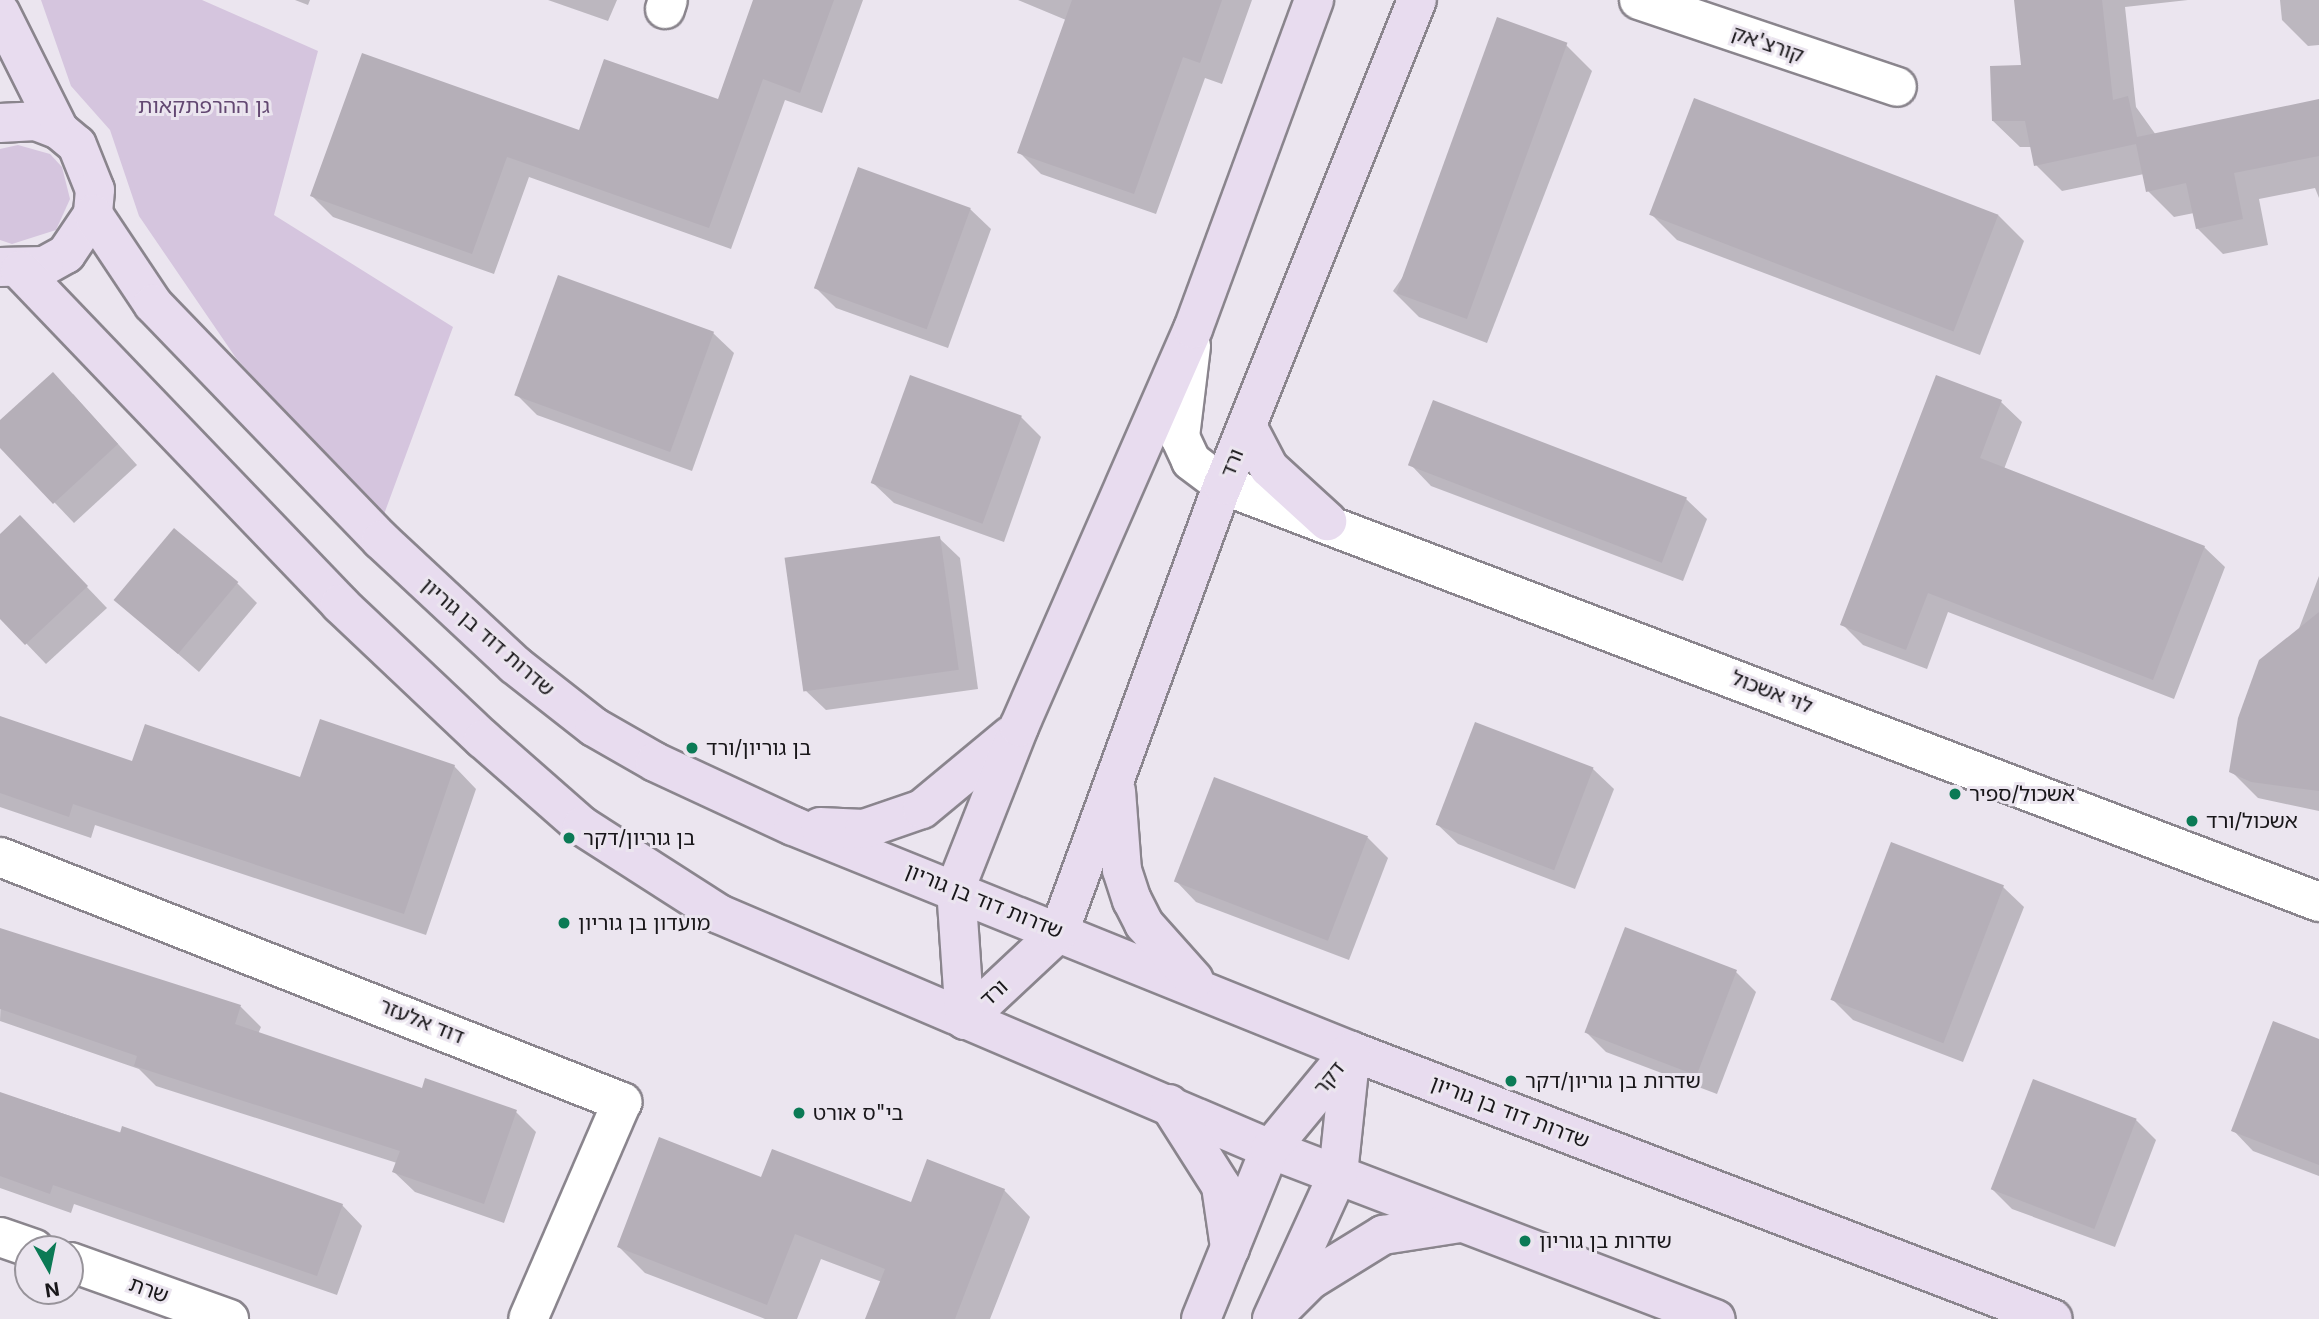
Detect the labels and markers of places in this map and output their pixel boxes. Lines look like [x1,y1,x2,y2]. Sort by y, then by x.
place label: בן גוריון/ורד [706,735,811,761]
marker: בן גוריון/ורד [684,740,700,756]
place label: אשכול/ספיר [1969,781,2075,807]
marker: אשכול/ספיר [1947,786,1963,802]
place label: אשכול/ורד [2206,808,2298,834]
marker: אשכול/ורד [2184,813,2200,829]
place label: בן גוריון/דקר [583,825,695,851]
marker: בן גוריון/דקר [561,830,577,846]
place label: מועדון בן גוריון [578,910,710,936]
marker: מועדון בן גוריון [556,915,572,931]
place label: שדרות בן גוריון/דקר [1525,1068,1701,1094]
marker: שדרות בן גוריון/דקר [1503,1073,1519,1089]
place label: בי"ס אורט [813,1100,904,1126]
marker: בי"ס אורט [791,1105,807,1121]
place label: שדרות בן גוריון [1539,1228,1672,1254]
marker: שדרות בן גוריון [1517,1233,1533,1249]

